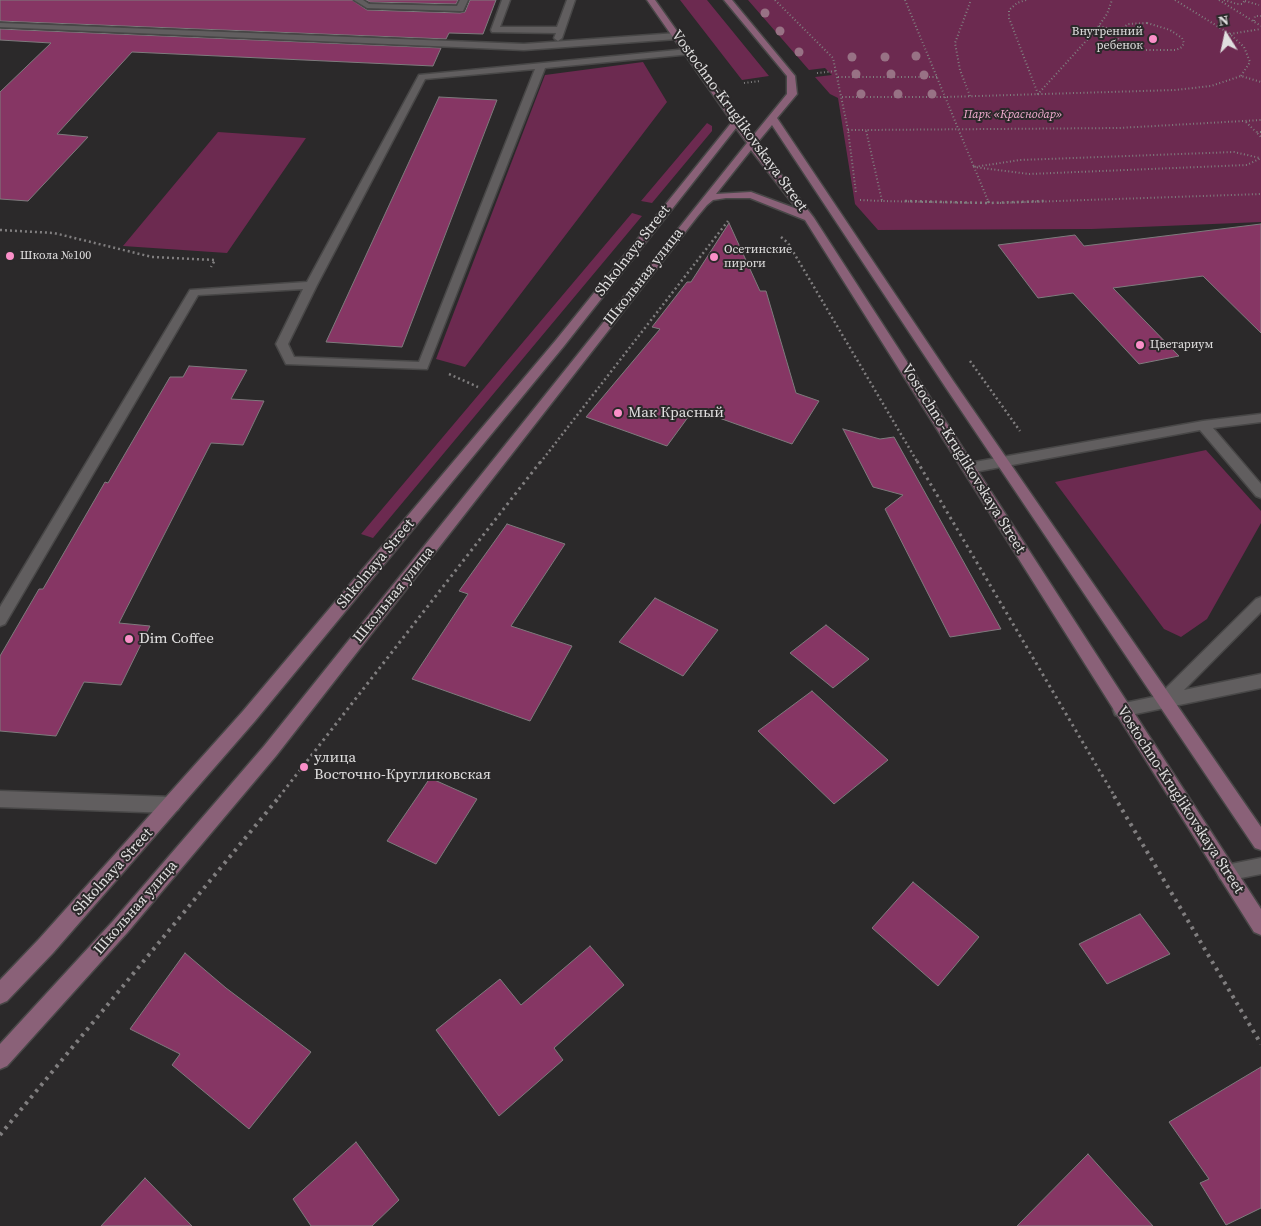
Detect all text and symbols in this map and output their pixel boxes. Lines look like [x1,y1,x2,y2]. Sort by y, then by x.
text: N [1217,9,1230,31]
north arrow [1201,10,1251,60]
place label: Внутренний ребенок [1072,25,1143,53]
street label: Vostochno-Kruglikovskaya Street [667,27,811,215]
marker: Внутренний ребенок [1147,33,1159,45]
park label: Парк «Краснодар» [964,108,1062,122]
street label: Shkolnaya Street [592,202,674,300]
street label: Школьная улица [600,225,688,329]
place label: Осетинские пироги [724,243,792,271]
place label: Школа №100 [20,249,91,263]
marker: Школа №100 [4,250,16,262]
marker: Осетинские пироги [708,251,720,263]
place label: Цветариум [1150,338,1213,352]
marker: Цветариум [1134,339,1146,351]
street label: Vostochno-Kruglikovskaya Street [897,361,1029,557]
place label: Мак Красный [628,404,724,422]
marker: Мак Красный [612,407,624,419]
street label: Shkolnaya Street [333,516,419,612]
street label: Школьная улица [350,543,438,647]
place label: Dim Coffee [139,630,214,648]
marker: Dim Coffee [123,633,135,645]
street label: Vostochno-Kruglikovskaya Street [1113,703,1247,897]
place label: улица Восточно-Кругликовская [314,749,491,784]
marker: улица Восточно-Кругликовская [298,761,310,773]
street label: Shkolnaya Street [69,825,157,919]
street label: Школьная улица [90,857,182,959]

